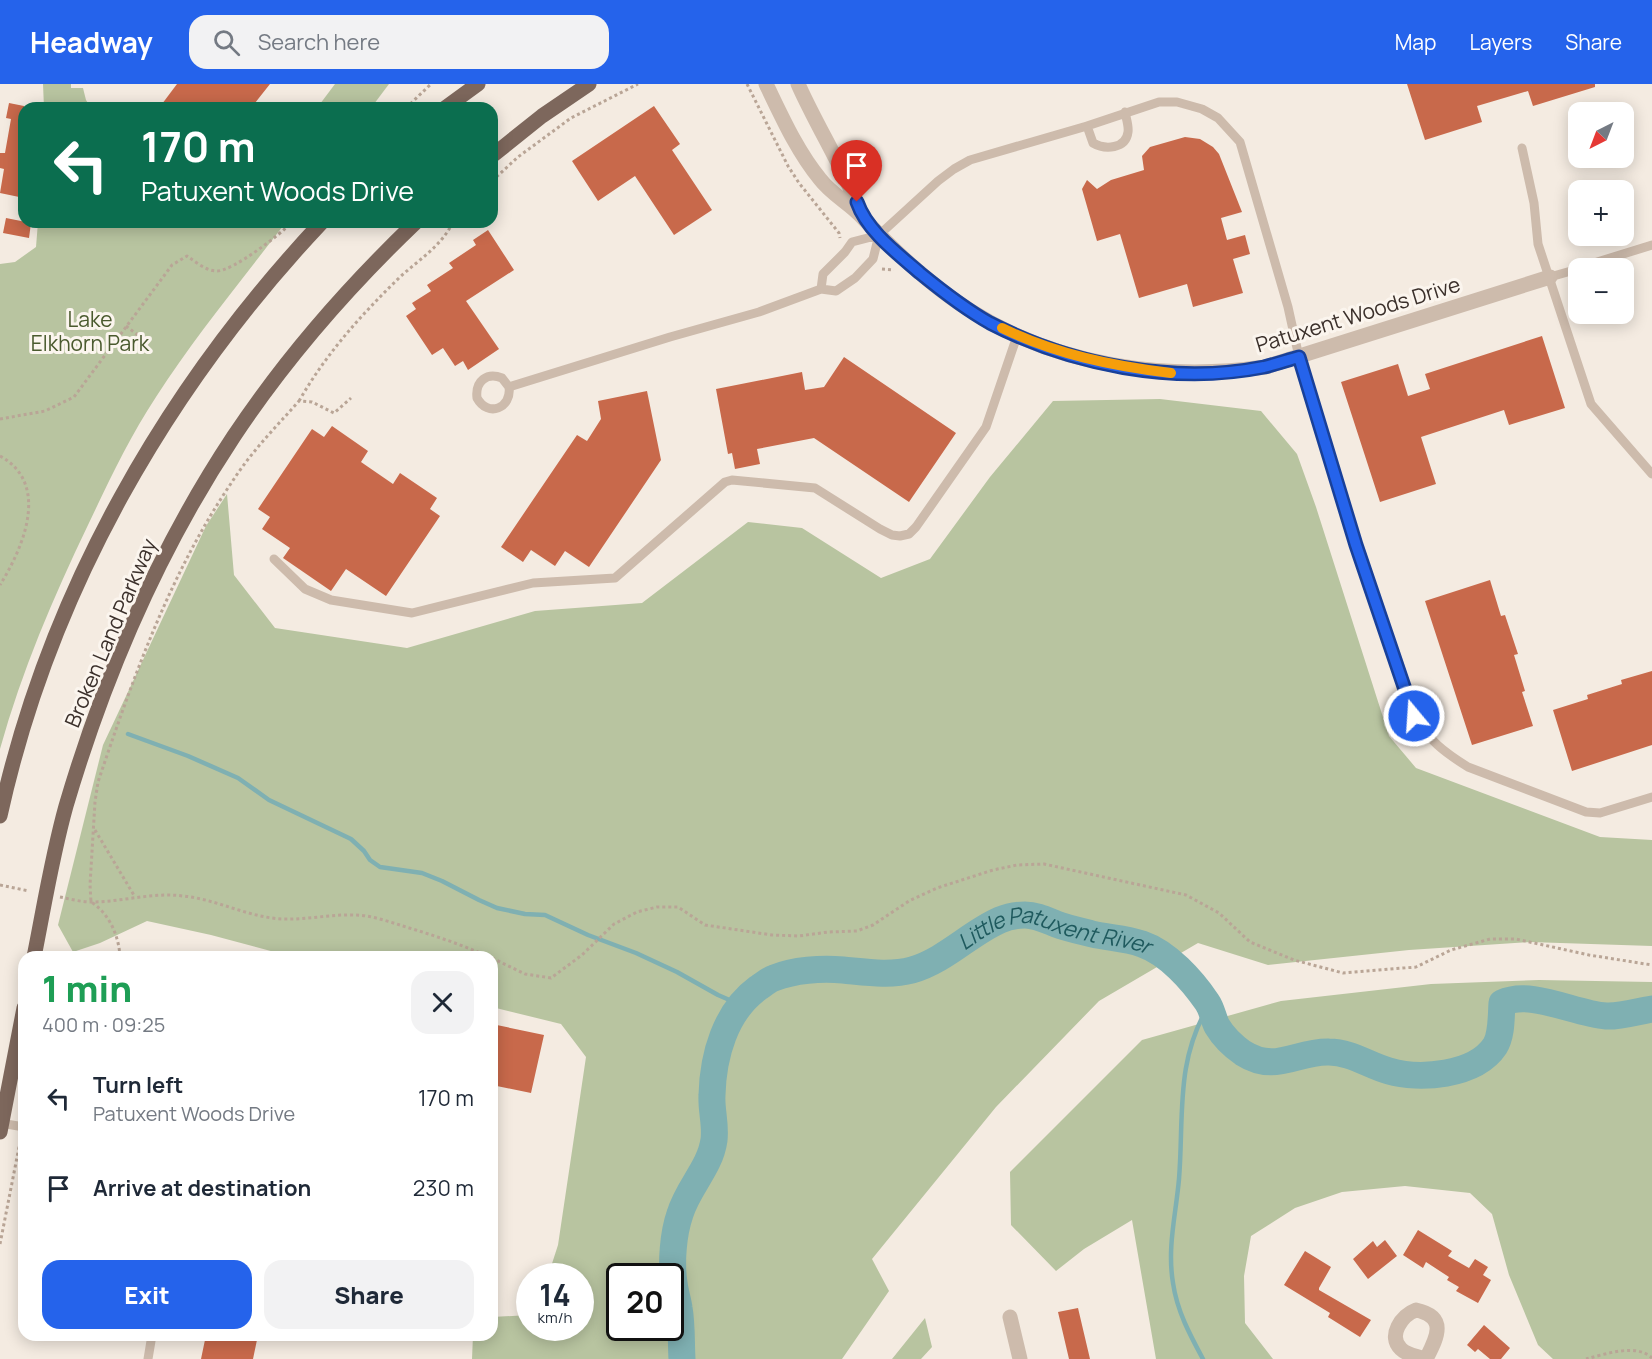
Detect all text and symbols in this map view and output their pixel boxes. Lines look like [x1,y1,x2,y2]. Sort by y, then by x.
search box [189,15,609,69]
text: Headway [30,23,153,61]
icon: search [210,26,243,59]
text: Search here [258,27,380,57]
text: Map [1395,28,1436,56]
text: Layers [1469,28,1532,56]
text: Share [1565,28,1622,56]
north arrow [1568,102,1634,168]
map controls [1568,102,1634,324]
text: 170 m [141,117,256,175]
icon: left [42,126,120,204]
pin [831,140,882,202]
icon: arrive [840,149,873,182]
text: Patuxent Woods Drive [141,172,414,209]
button: + [1568,180,1634,246]
button: − [1568,258,1634,324]
street label: Patuxent Woods Drive [1252,270,1463,358]
park label: Lake Elkhorn Park [31,305,150,357]
street label: Broken Land Parkway [58,534,163,731]
position arrow [1382,684,1446,748]
text: Little Patuxent River [951,900,1159,962]
water label: Little Patuxent River [954,937,1156,967]
text: 1 min [42,964,132,1013]
button: close [411,971,474,1034]
text: 400 m · 09:25 [42,1011,165,1038]
text: Turn left [93,1070,183,1100]
icon: left [42,1082,75,1115]
text: 170 m [418,1083,474,1113]
text: Patuxent Woods Drive [93,1100,295,1127]
icon: arrive [42,1172,75,1205]
text: Arrive at destination [93,1173,311,1203]
text: 230 m [413,1173,474,1203]
button: Exit [42,1260,252,1329]
button: Share [264,1260,474,1329]
speed limit sign: 20 [606,1263,684,1341]
text: 14 [539,1274,571,1315]
text: km/h [538,1307,572,1328]

